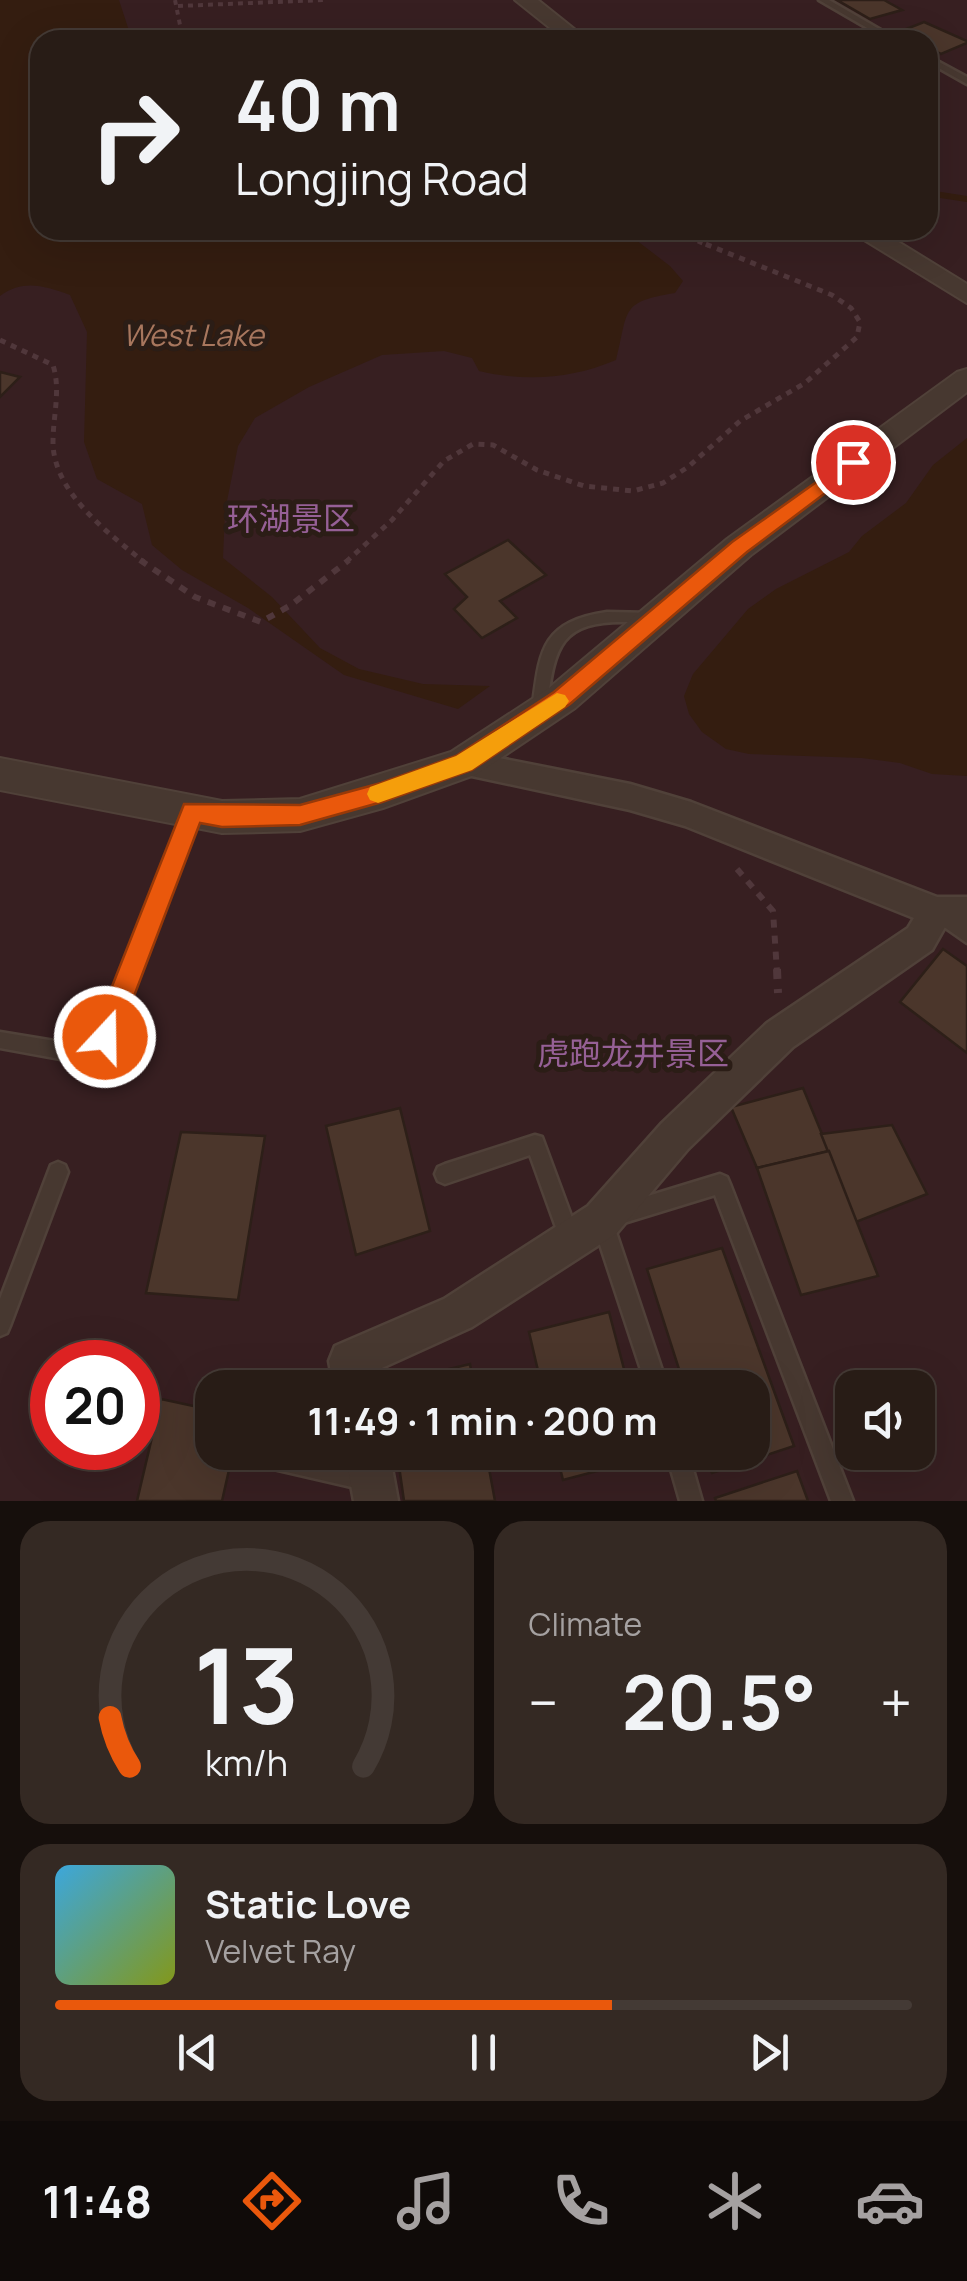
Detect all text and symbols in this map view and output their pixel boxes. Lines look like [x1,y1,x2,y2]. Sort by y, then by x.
text: 40 m [235,56,401,152]
icon: right [70,70,200,200]
text: Longjing Road [235,147,529,209]
water label: West Lake [122,314,265,355]
pin [811,420,896,505]
icon: arrive [826,435,881,490]
park label: 环湖景区 [227,496,355,540]
position arrow [53,985,157,1089]
park label: 虎跑龙井景区 [537,1031,729,1075]
speed limit sign: 20 [30,1340,160,1470]
map controls [835,1370,935,1470]
button: sound [835,1370,935,1470]
text: 11:49 · 1 min · 200 m [308,1394,657,1446]
text: Climate [529,1602,642,1646]
text: 13 [194,1613,300,1755]
text: 20.5° [622,1650,816,1753]
text: − [529,1664,558,1740]
text: + [880,1664,912,1740]
text: km/h [205,1738,288,1787]
text: Static Love [205,1877,411,1929]
text: Velvet Ray [205,1929,356,1973]
icon: previous [170,2025,225,2080]
icon: pause [456,2025,511,2080]
icon: next [742,2025,797,2080]
icon: directions [237,2166,307,2236]
icon: music [391,2166,461,2236]
icon: phone [546,2166,616,2236]
icon: climate [700,2166,770,2236]
icon: car [855,2166,925,2236]
text: 11:48 [42,2170,152,2232]

